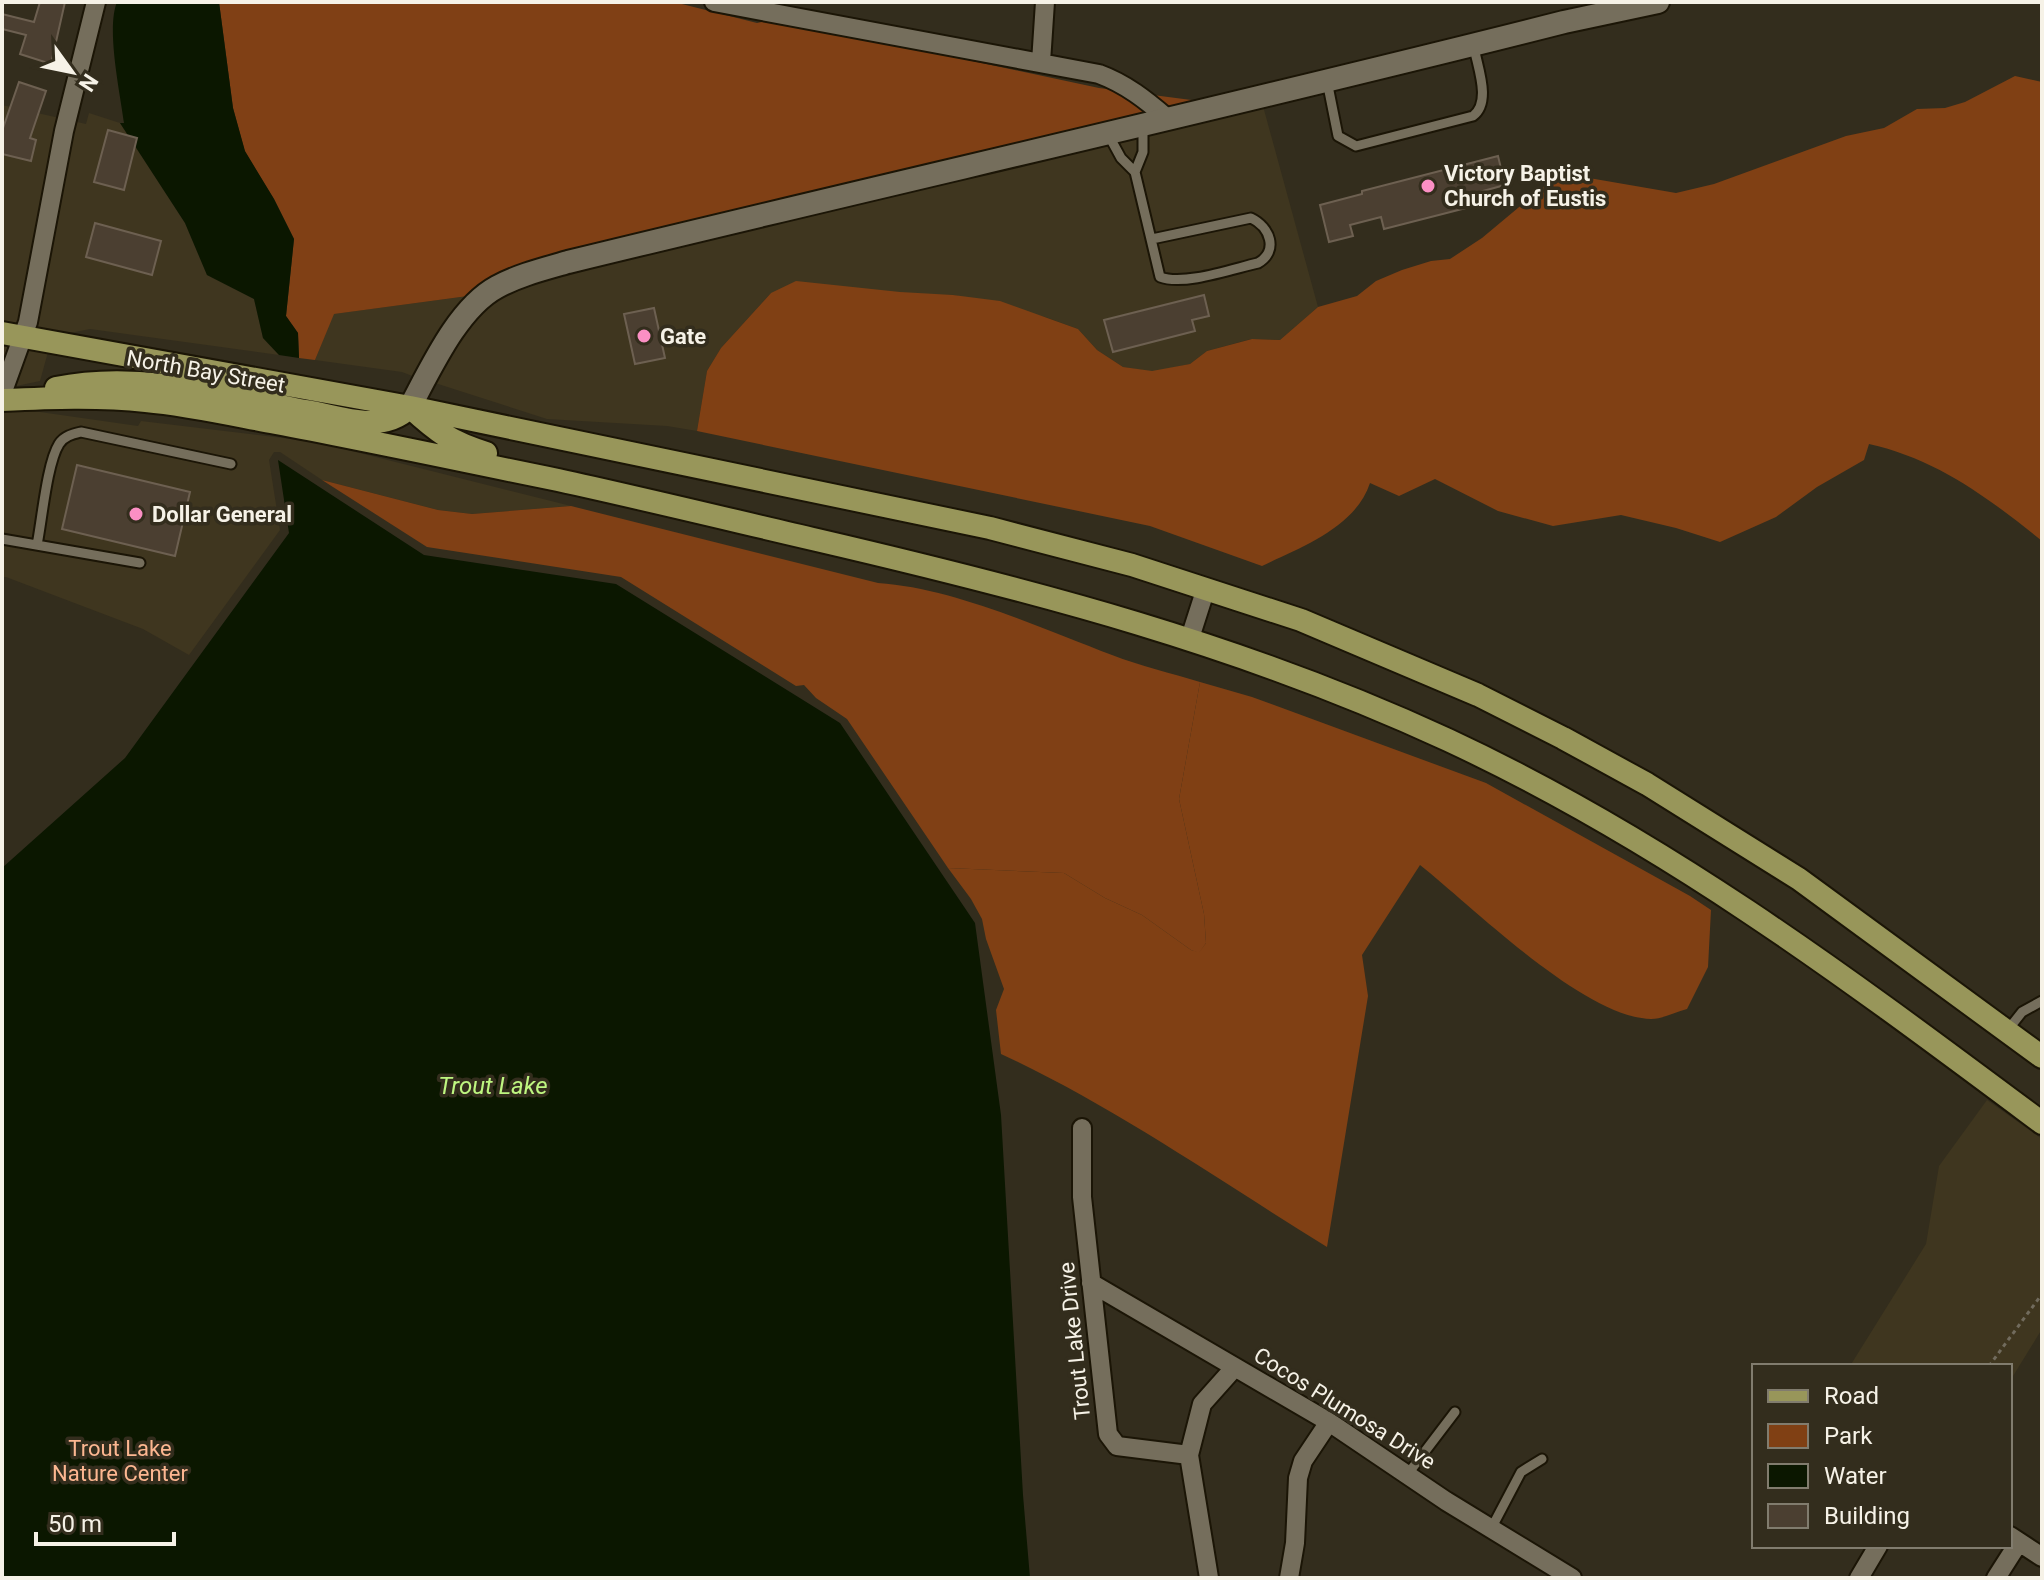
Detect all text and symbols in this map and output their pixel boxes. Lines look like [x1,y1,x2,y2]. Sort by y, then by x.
north arrow [32,32,112,112]
text: N [74,69,103,96]
place label: Victory Baptist Church of Eustis [1444,161,1606,211]
marker: Victory Baptist Church of Eustis [1419,177,1437,195]
place label: Gate [660,324,706,349]
marker: Gate [635,327,653,345]
street label: North Bay Street [125,345,287,398]
place label: Dollar General [152,502,292,527]
marker: Dollar General [127,505,145,523]
water label: Trout Lake [438,1072,548,1100]
street label: Trout Lake Drive [1054,1261,1095,1421]
street label: Cocos Plumosa Drive [1249,1342,1440,1474]
legend [1752,1364,2012,1548]
text: Road [1824,1382,1879,1410]
text: Park [1824,1422,1873,1450]
park label: Trout Lake Nature Center [52,1436,188,1486]
text: Water [1824,1462,1887,1490]
scale bar [36,1496,174,1546]
text: Building [1824,1502,1910,1530]
text: 50 m [48,1510,102,1538]

